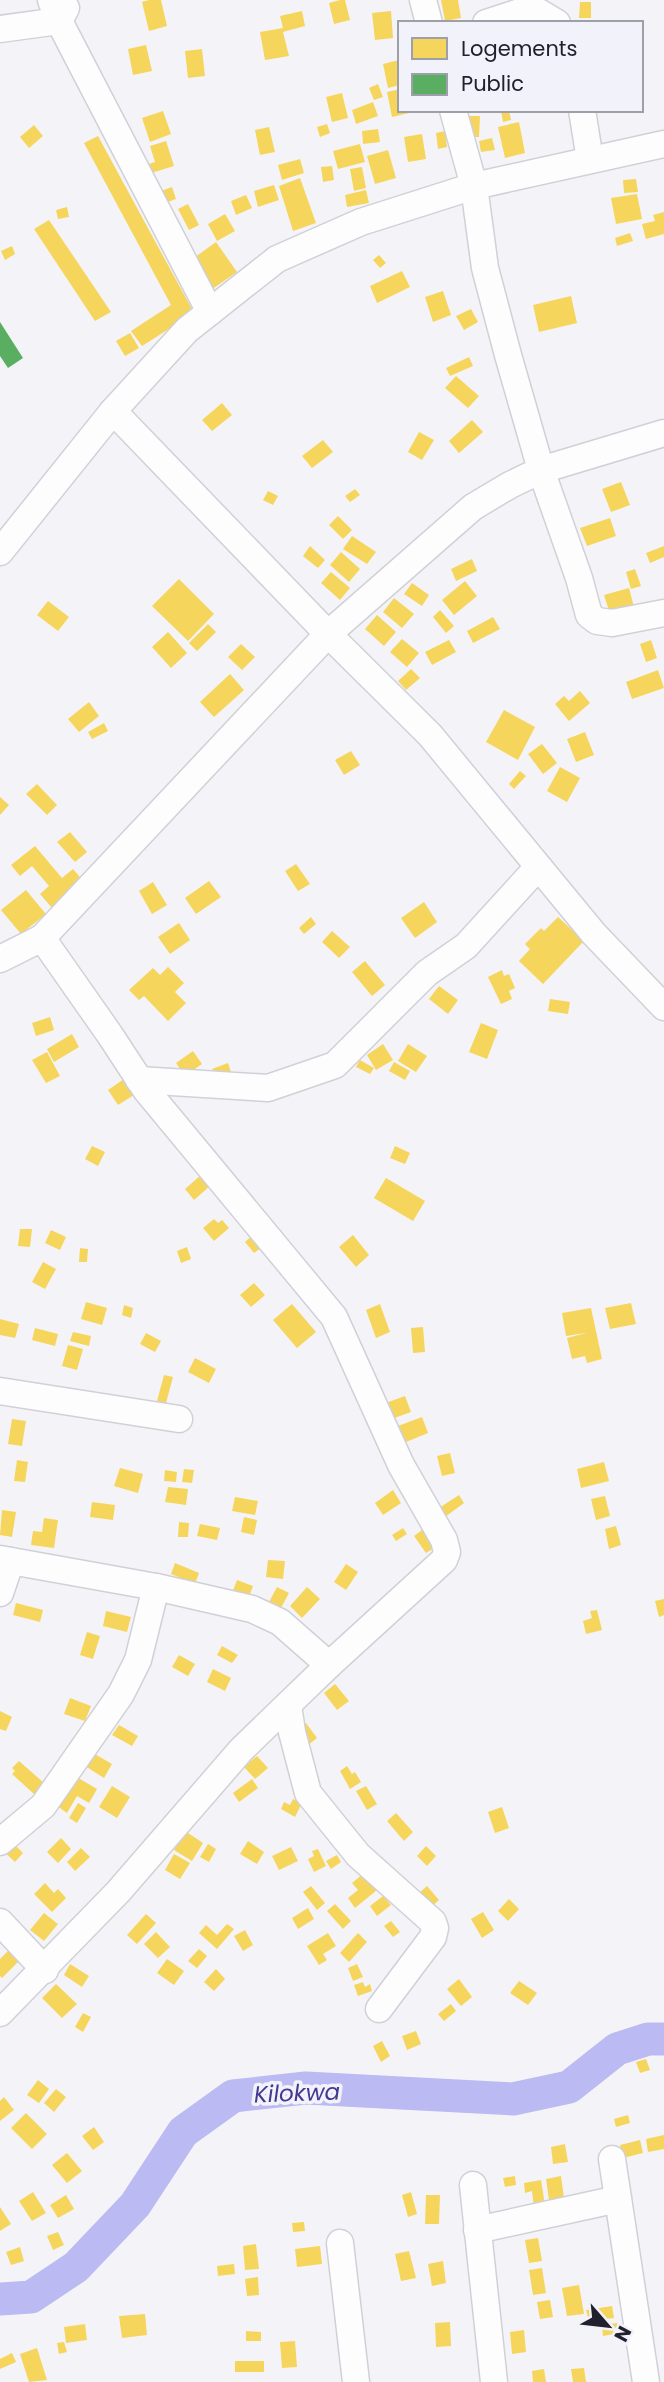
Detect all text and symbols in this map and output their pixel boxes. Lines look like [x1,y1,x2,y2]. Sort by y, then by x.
legend [398,21,643,112]
text: Logements [461,34,577,63]
text: Public [461,69,524,98]
water label: Kilokwa [253,2076,341,2110]
north arrow [573,2291,643,2361]
text: N [607,2321,638,2346]

